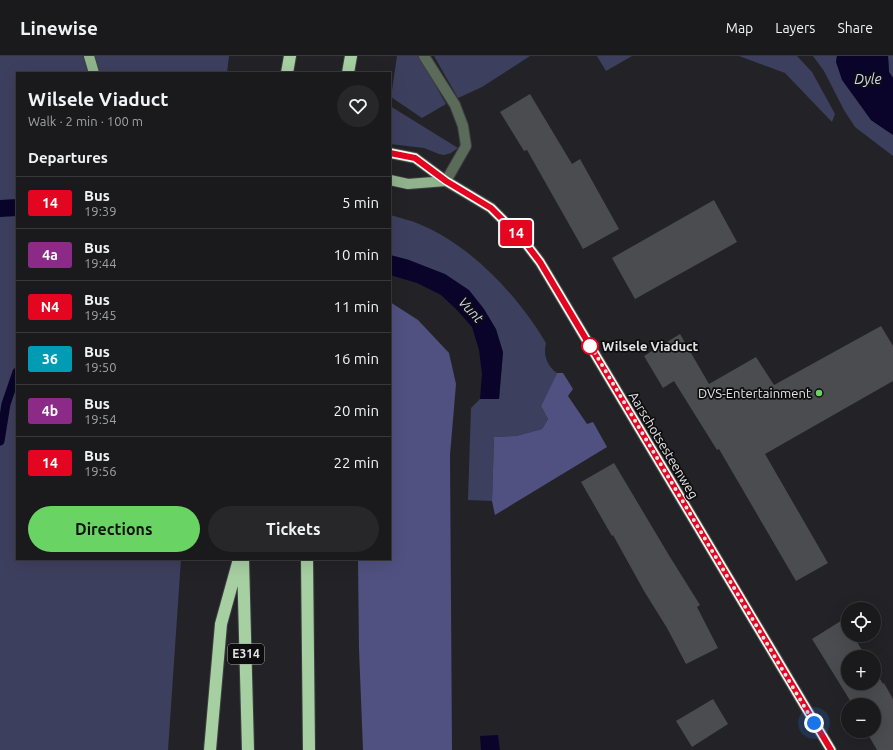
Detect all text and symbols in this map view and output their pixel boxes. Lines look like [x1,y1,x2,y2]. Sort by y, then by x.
text: Linewise [20,17,98,39]
text: Map [726,20,753,36]
text: Layers [775,20,815,36]
text: Share [837,20,873,36]
water label: Dyle [854,71,882,87]
button: heart [337,85,379,127]
text: Wilsele Viaduct [28,88,168,110]
text: Walk · 2 min · 100 m [28,114,143,128]
text: Departures [28,149,108,166]
text: Bus [84,187,110,204]
text: 5 min [342,194,379,211]
text: 14 [42,195,58,211]
text: 19:39 [84,204,117,218]
line badge: 14 [498,220,534,246]
text: 14 [508,225,524,241]
text: Bus [84,239,110,256]
text: 10 min [333,246,379,263]
text: 4a [42,247,58,263]
text: 19:44 [84,256,117,270]
text: Bus [84,291,110,308]
water label: Vunt [455,294,487,327]
text: 11 min [333,298,379,315]
text: N4 [41,299,59,315]
text: 19:45 [84,308,117,322]
marker: Wilsele Viaduct [581,337,599,355]
place label: Wilsele Viaduct [602,339,698,353]
text: Bus [84,343,110,360]
text: 16 min [333,350,379,367]
text: 36 [42,351,58,367]
text: 19:50 [84,360,117,374]
place label: DVS-Entertainment [698,386,811,400]
marker: DVS-Entertainment [814,388,824,398]
street label: Aarschotsesteenweg [627,389,701,501]
text: Bus [84,395,110,412]
text: 20 min [333,402,379,419]
text: 4b [42,403,58,419]
text: 19:54 [84,412,117,426]
text: Bus [84,447,110,464]
text: 22 min [333,454,379,471]
text: 14 [42,455,58,471]
text: 19:56 [84,464,117,478]
button: Directions [28,506,200,552]
button: Tickets [208,506,379,552]
map controls [841,602,881,738]
button: locate [841,602,881,642]
road number: E314 [228,644,264,664]
button: + [841,650,881,690]
button: − [841,698,881,738]
your location [804,713,824,733]

